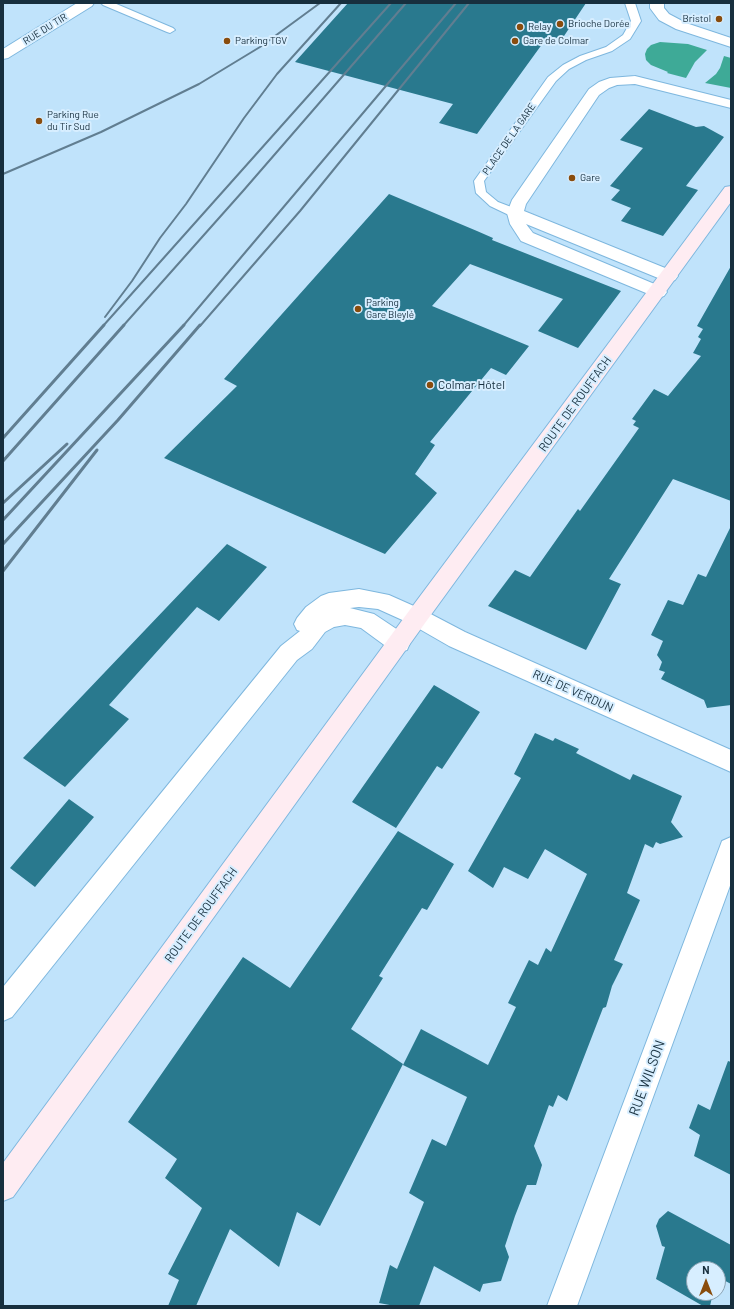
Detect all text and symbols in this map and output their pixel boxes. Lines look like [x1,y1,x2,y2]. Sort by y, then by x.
street label: RUE DU TIR [21,11,69,47]
place label: Bristol [683,13,711,25]
marker: Bristol [714,14,724,24]
place label: Brioche Dorée [568,18,630,30]
marker: Brioche Dorée [555,19,565,29]
place label: Relay [528,21,551,33]
marker: Relay [515,22,525,32]
place label: Parking TGV [235,35,287,47]
place label: Gare de Colmar [523,35,589,47]
marker: Parking TGV [222,36,232,46]
marker: Gare de Colmar [510,36,520,46]
street label: PLACE DE LA GARE [480,101,538,177]
place label: Parking Rue du Tir Sud [47,109,99,132]
marker: Parking Rue du Tir Sud [34,116,44,126]
place label: Gare [580,172,600,184]
marker: Gare [567,173,577,183]
place label: Parking Gare Bleylé [366,297,414,320]
marker: Parking Gare Bleylé [353,304,363,314]
street label: ROUTE DE ROUFFACH [536,354,614,454]
place label: Colmar Hôtel [438,378,505,392]
marker: Colmar Hôtel [425,380,435,390]
street label: RUE DE VERDUN [530,667,616,715]
street label: ROUTE DE ROUFFACH [162,865,240,965]
street label: RUE WILSON [626,1038,668,1118]
north arrow [686,1261,726,1301]
text: N [702,1263,710,1276]

